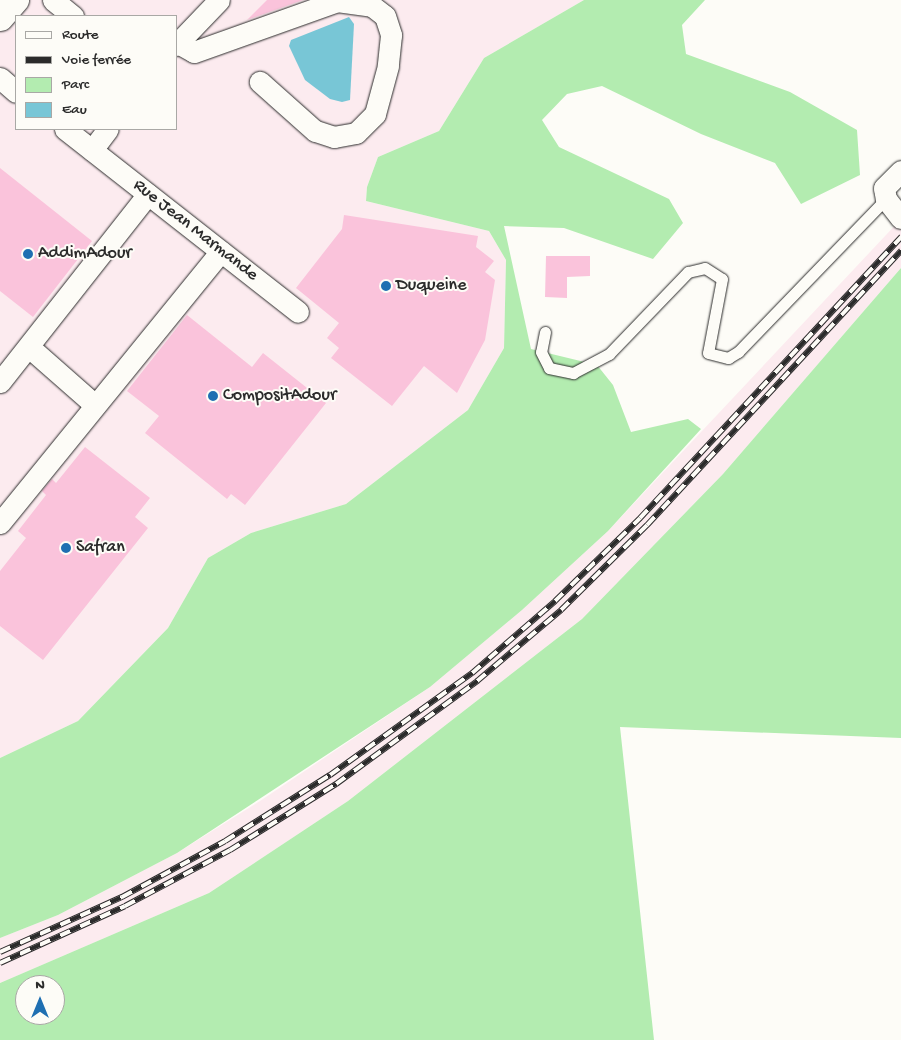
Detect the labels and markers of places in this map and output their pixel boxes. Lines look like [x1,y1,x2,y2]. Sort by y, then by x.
place label: AddimAdour [38,243,132,265]
marker: AddimAdour [22,248,34,260]
place label: Duqueine [396,275,466,297]
marker: Duqueine [380,280,392,292]
place label: CompositAdour [223,385,336,407]
marker: CompositAdour [207,390,219,402]
place label: Safran [76,537,125,559]
marker: Safran [60,542,72,554]

